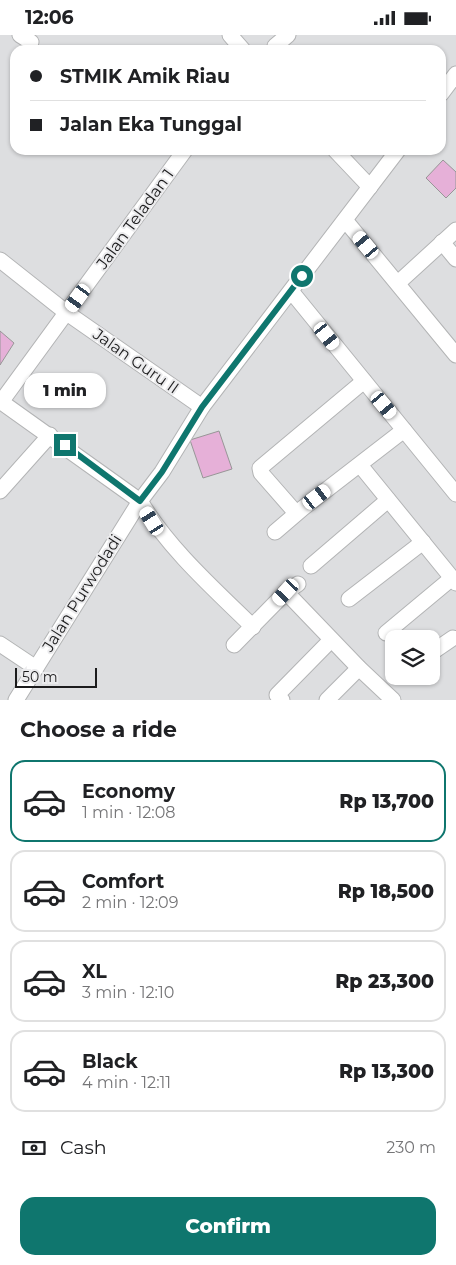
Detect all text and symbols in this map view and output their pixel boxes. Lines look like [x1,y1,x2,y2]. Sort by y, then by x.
text: 12:06 [25,6,74,29]
text: STMIK Amik Riau [60,65,230,88]
text: Jalan Eka Tunggal [60,113,242,136]
street label: Jalan Teladan 1 [92,165,178,274]
car [350,229,381,261]
route start [291,265,313,287]
car [63,281,92,315]
car [311,320,342,352]
street label: Jalan Guru II [89,324,183,398]
callout: 1 min [24,373,106,407]
text: 1 min [43,381,87,400]
car [368,389,399,421]
route end [54,434,76,456]
car [300,482,333,512]
car [137,504,166,538]
street label: Jalan Purwodadi [38,531,126,656]
car [270,576,301,608]
map controls [385,630,440,685]
button: layers [385,630,440,685]
scale bar [15,665,98,688]
text: 50 m [22,668,58,686]
text: Choose a ride [20,716,177,743]
icon: car [22,779,67,824]
text: Economy [82,780,175,803]
text: Rp 13,700 [339,790,434,813]
text: 1 min · 12:08 [82,803,176,822]
icon: car [22,869,67,914]
text: Comfort [82,870,164,893]
text: Rp 18,500 [338,880,434,903]
text: 2 min · 12:09 [82,893,178,912]
icon: car [22,959,67,1004]
text: XL [82,960,107,983]
text: Rp 23,300 [335,970,434,993]
text: 3 min · 12:10 [82,983,174,1002]
icon: car [22,1049,67,1094]
text: Black [82,1050,138,1073]
text: Rp 13,300 [339,1060,434,1083]
text: 4 min · 12:11 [82,1073,171,1092]
icon: cash [20,1134,48,1162]
text: Cash [60,1136,107,1159]
text: 230 m [386,1138,436,1157]
button: Confirm [20,1197,436,1255]

